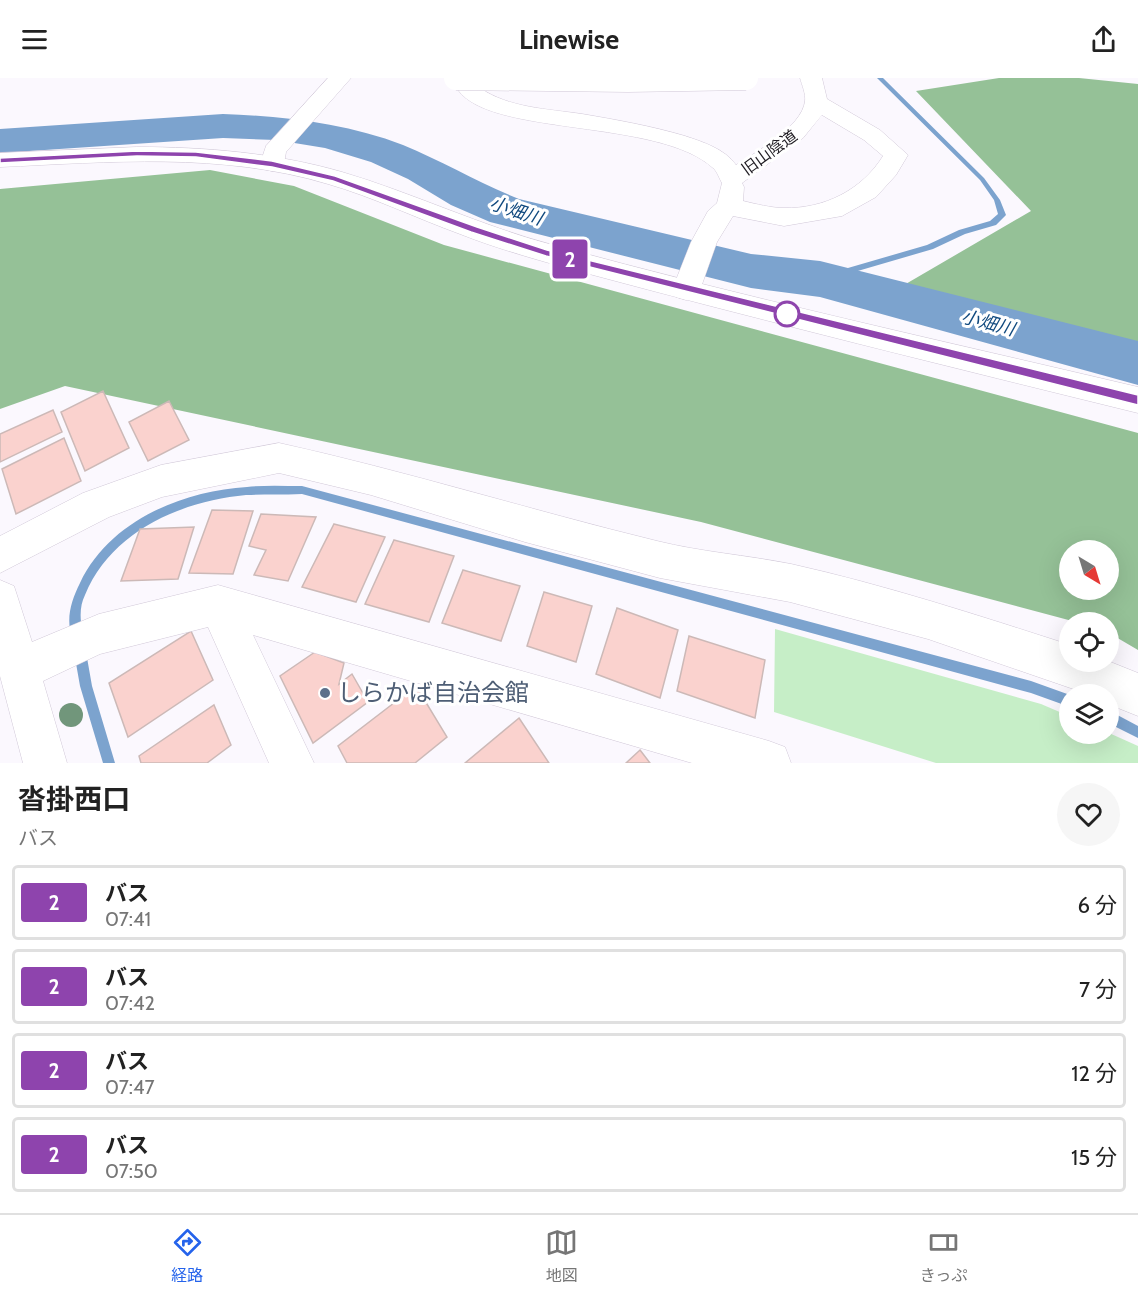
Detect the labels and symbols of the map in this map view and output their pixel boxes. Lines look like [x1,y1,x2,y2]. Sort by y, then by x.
street label: 旧山陰道 [738,126,801,179]
water label: 小畑川 [487,192,547,230]
line badge: 2 [550,240,590,279]
unlabelled marker [774,301,800,327]
water label: 小畑川 [959,305,1019,341]
north arrow [1059,540,1119,600]
place label: しらかば自治会館 [337,678,529,707]
marker: しらかば自治会館 [318,686,332,700]

